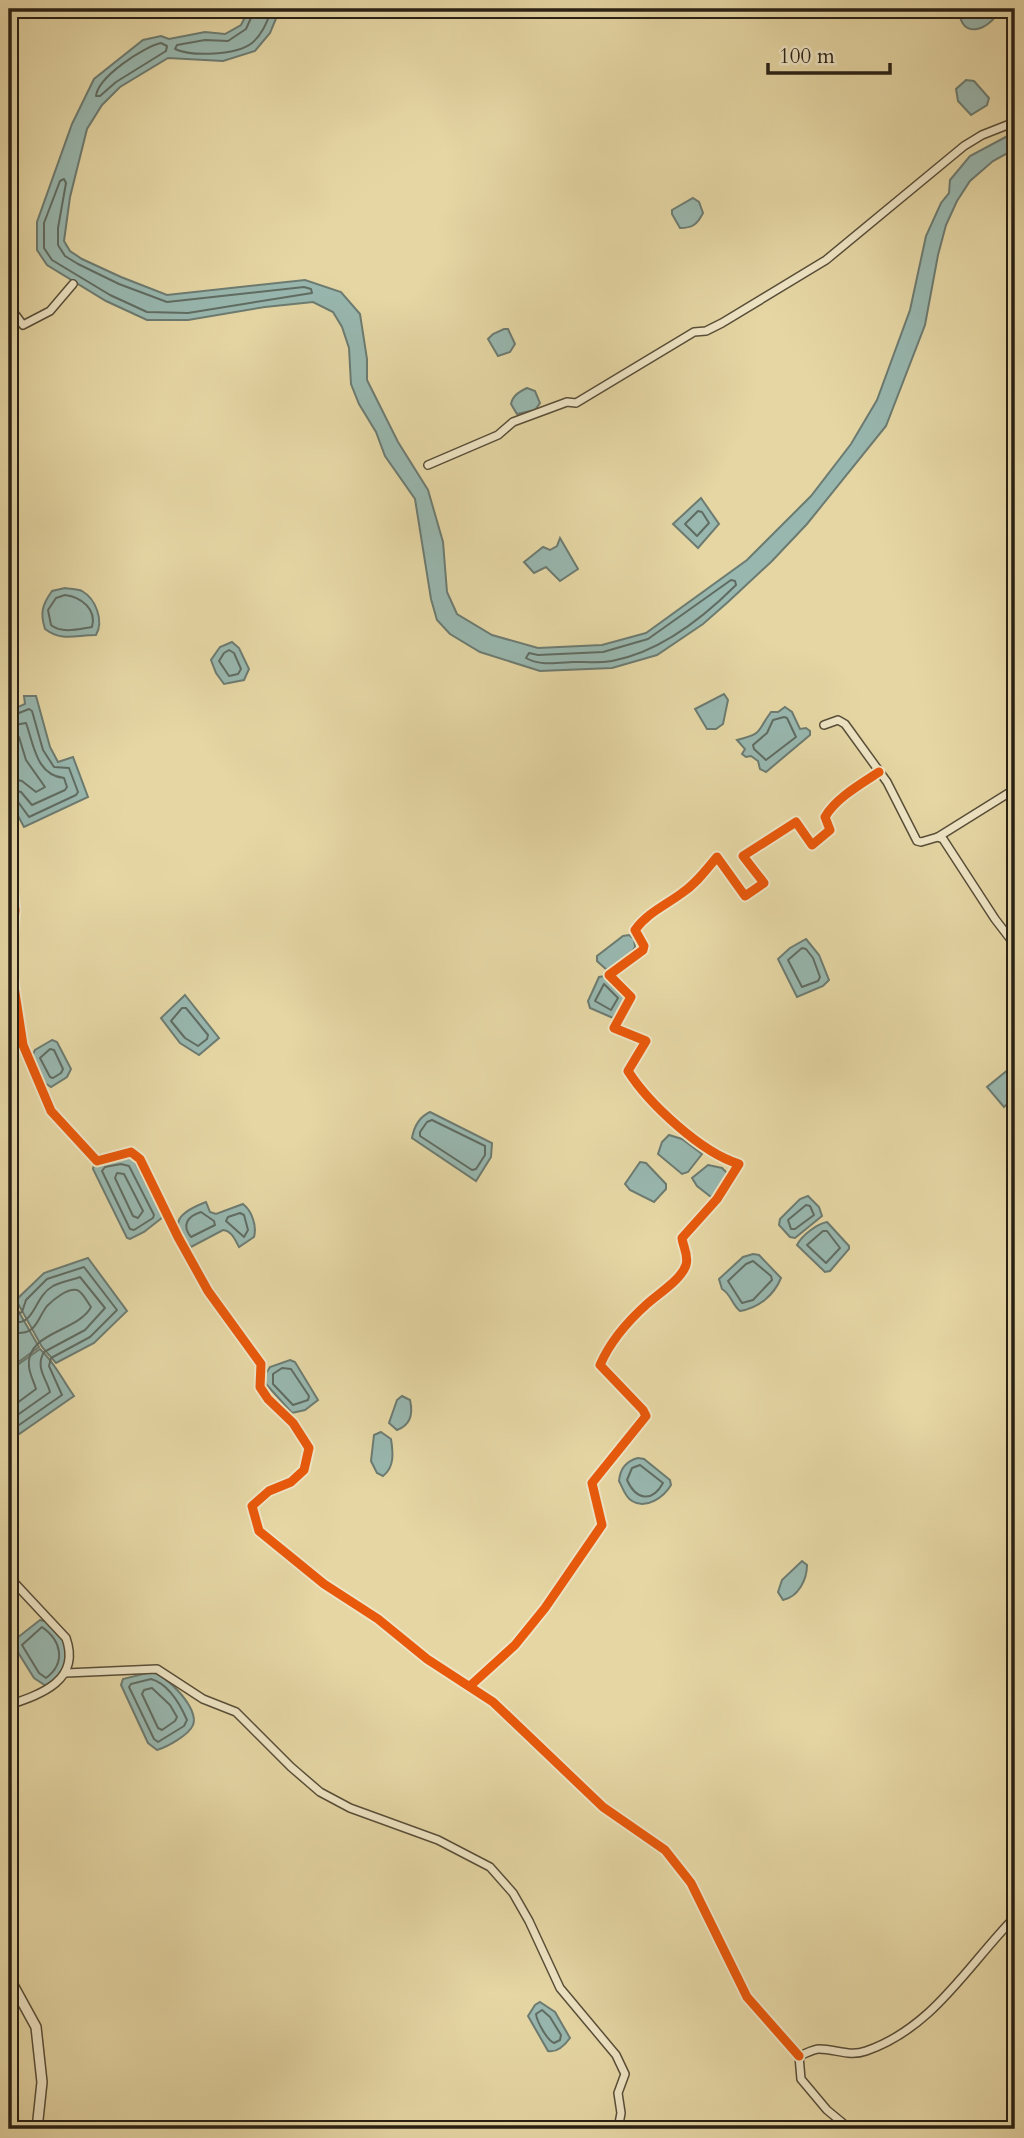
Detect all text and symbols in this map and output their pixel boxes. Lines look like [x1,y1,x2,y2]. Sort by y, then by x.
scale bar [768,32,891,76]
text: 100 m [779,42,835,71]

